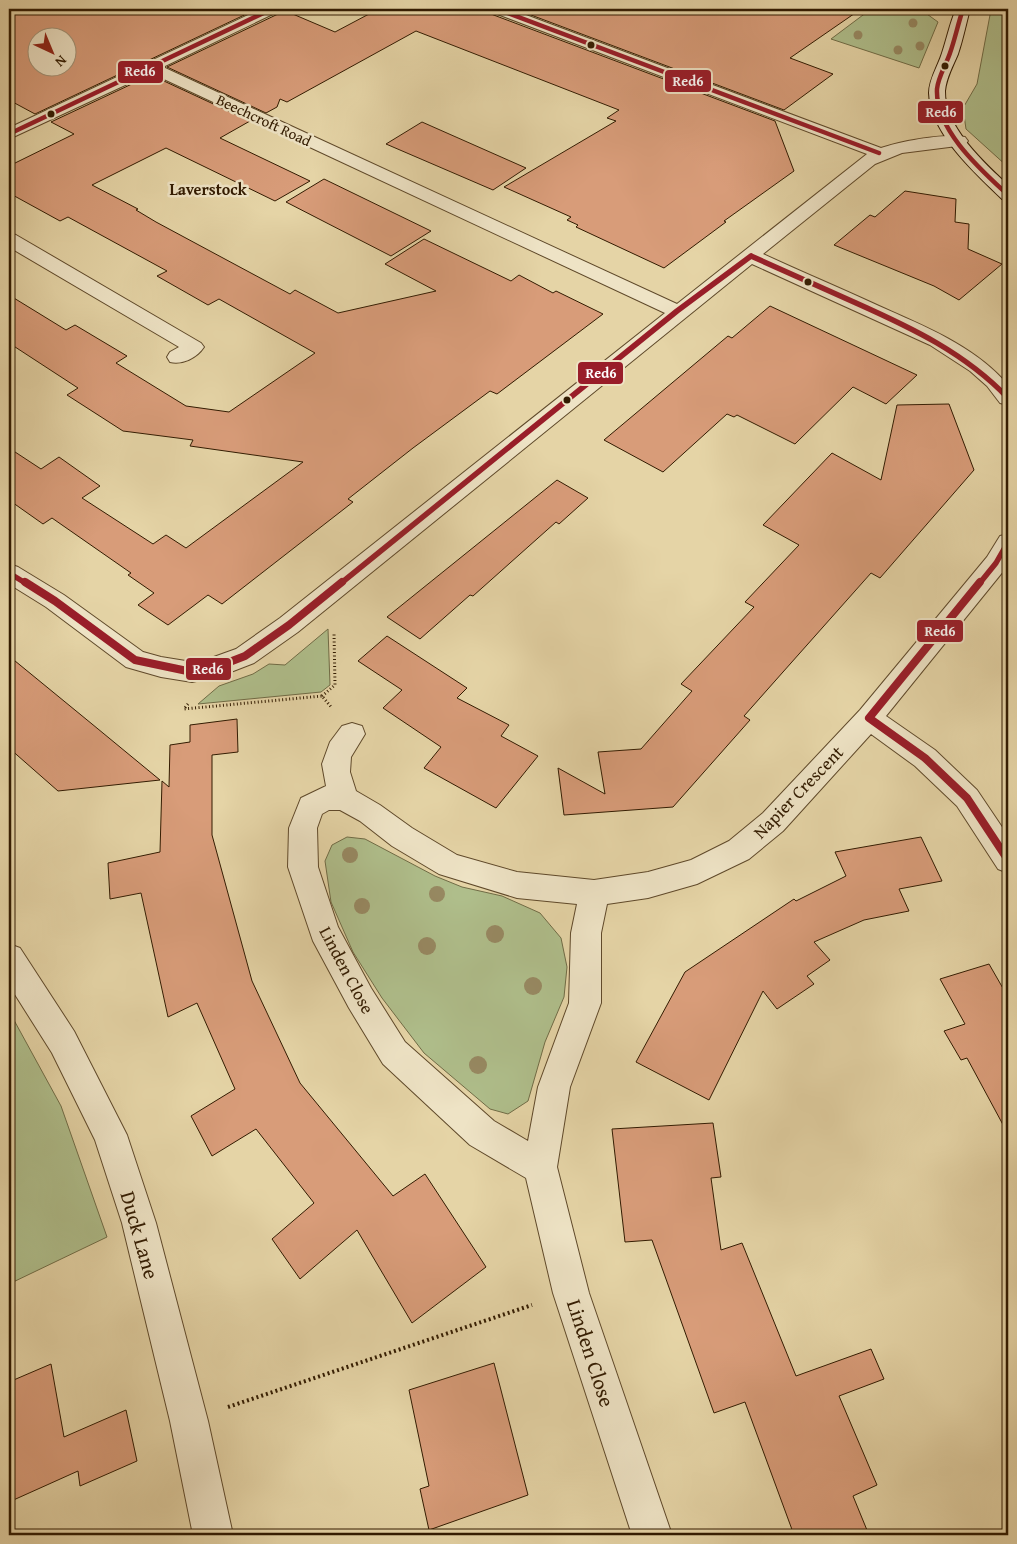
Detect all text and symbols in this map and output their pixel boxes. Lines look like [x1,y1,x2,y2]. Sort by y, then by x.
north arrow [28,28,78,78]
unlabelled marker [586,40,596,50]
text: N [50,51,71,72]
line badge: Red6 [117,60,164,84]
text: Red6 [125,61,155,81]
unlabelled marker [940,61,950,71]
line badge: Red6 [664,69,712,93]
text: Red6 [673,71,703,91]
street label: Beechcroft Road [213,89,315,151]
line badge: Red6 [917,100,964,124]
text: Red6 [926,102,956,122]
unlabelled marker [46,109,56,119]
district label: Laverstock [170,177,247,201]
unlabelled marker [803,277,813,287]
line badge: Red6 [577,361,624,385]
text: Red6 [586,363,616,383]
unlabelled marker [562,395,572,405]
line badge: Red6 [916,619,964,643]
text: Red6 [925,621,955,641]
line badge: Red6 [185,657,232,681]
text: Red6 [193,659,223,679]
street label: Napier Crescent [747,739,850,845]
street label: Linden Close [313,921,381,1019]
street label: Duck Lane [113,1187,167,1283]
street label: Linden Close [559,1295,623,1411]

